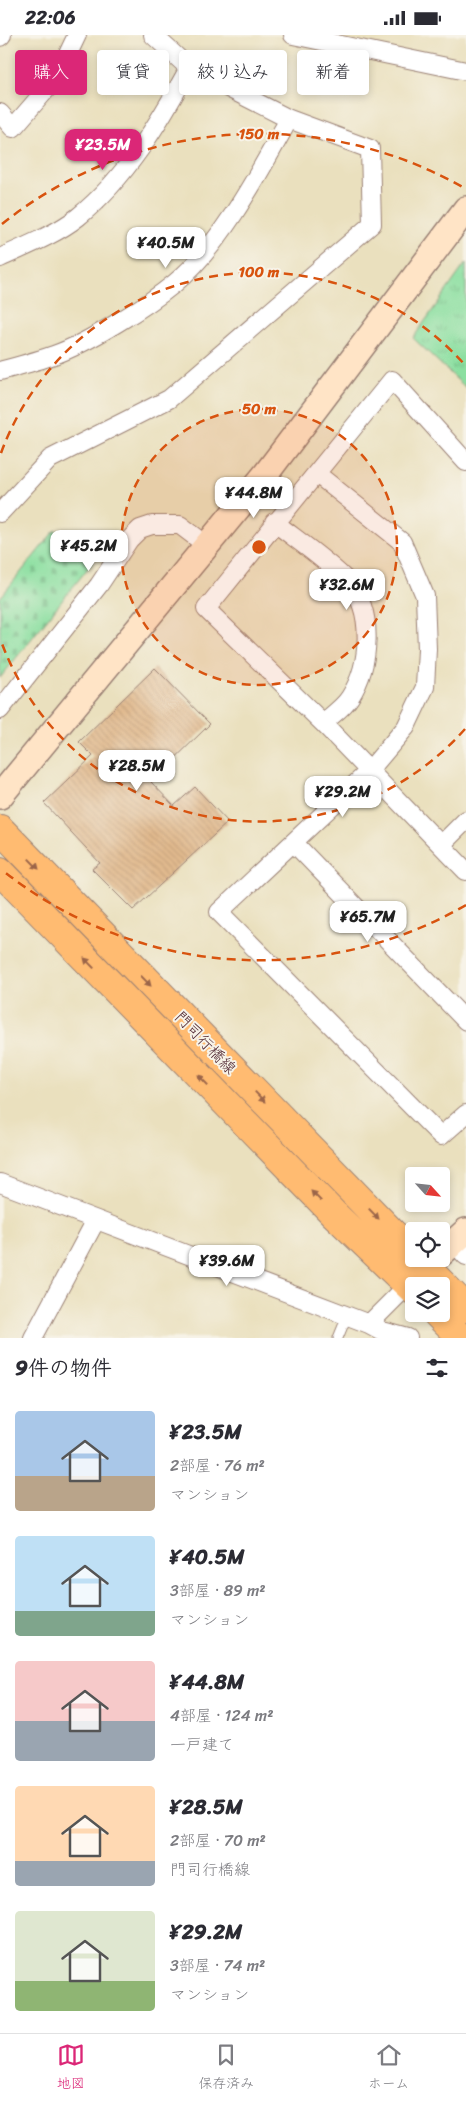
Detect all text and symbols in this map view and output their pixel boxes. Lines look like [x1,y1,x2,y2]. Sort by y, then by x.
text: 22:06 [25,1,75,34]
chip: 購入 [15,50,87,95]
chip: 賃貸 [97,50,169,95]
chip: 絞り込み [179,50,287,95]
chip: 新着 [297,50,369,95]
text: 150 m [239,121,280,147]
pin: ¥23.5M [62,129,144,171]
text: ¥23.5M [76,130,130,159]
pin: ¥40.5M [125,227,207,269]
text: ¥40.5M [138,228,194,257]
text: 100 m [239,259,280,285]
text: 50 m [242,396,277,422]
pin: ¥44.8M [213,477,295,519]
text: ¥44.8M [226,478,282,507]
pin: ¥45.2M [48,529,130,572]
text: ¥45.2M [61,531,117,560]
centre of rings [250,538,268,556]
pin: ¥32.6M [306,569,388,611]
text: ¥32.6M [320,570,374,599]
pin: ¥28.5M [96,749,178,792]
text: ¥28.5M [109,751,165,780]
pin: ¥29.2M [302,775,384,818]
text: ¥29.2M [315,777,371,806]
one-way arrow [28,858,40,870]
pin: ¥65.7M [327,901,409,943]
text: ¥65.7M [341,902,395,931]
one-way arrow [84,957,96,969]
one-way arrow [140,975,152,987]
street label: 門司行橋線 [167,1003,244,1081]
one-way arrow [197,1074,209,1086]
one-way arrow [254,1091,266,1103]
north arrow [405,1167,450,1213]
map controls [405,1167,450,1322]
one-way arrow [310,1190,322,1202]
one-way arrow [367,1207,379,1219]
button: locate [405,1222,450,1267]
pin: ¥39.6M [186,1245,268,1287]
text: ¥39.6M [200,1246,254,1275]
button: layers [405,1277,450,1322]
text: 9件の物件 [15,1349,112,1387]
icon: filters [423,1354,451,1382]
text: ¥23.5M [170,1413,242,1451]
icon: home [55,1431,115,1491]
text: 2部屋 · 76 m² [170,1451,265,1480]
text: マンション [170,1480,249,1509]
text: ¥40.5M [170,1538,244,1576]
icon: home [55,1556,115,1616]
text: 3部屋 · 89 m² [170,1576,266,1605]
text: マンション [170,1605,249,1634]
text: ¥44.8M [170,1663,244,1701]
icon: home [55,1681,115,1741]
text: 4部屋 · 124 m² [170,1701,273,1730]
text: 一戸建て [170,1730,234,1759]
text: ¥28.5M [170,1788,243,1826]
icon: home [55,1806,115,1866]
text: 2部屋 · 70 m² [170,1826,266,1855]
text: 門司行橋線 [170,1855,250,1884]
text: ¥29.2M [170,1913,242,1951]
icon: home [55,1931,115,1991]
text: 3部屋 · 74 m² [170,1951,265,1980]
text: マンション [170,1980,249,2009]
tab: 地図 [57,2041,85,2096]
tab: 保存済み [198,2041,254,2096]
tab: ホーム [368,2041,409,2096]

